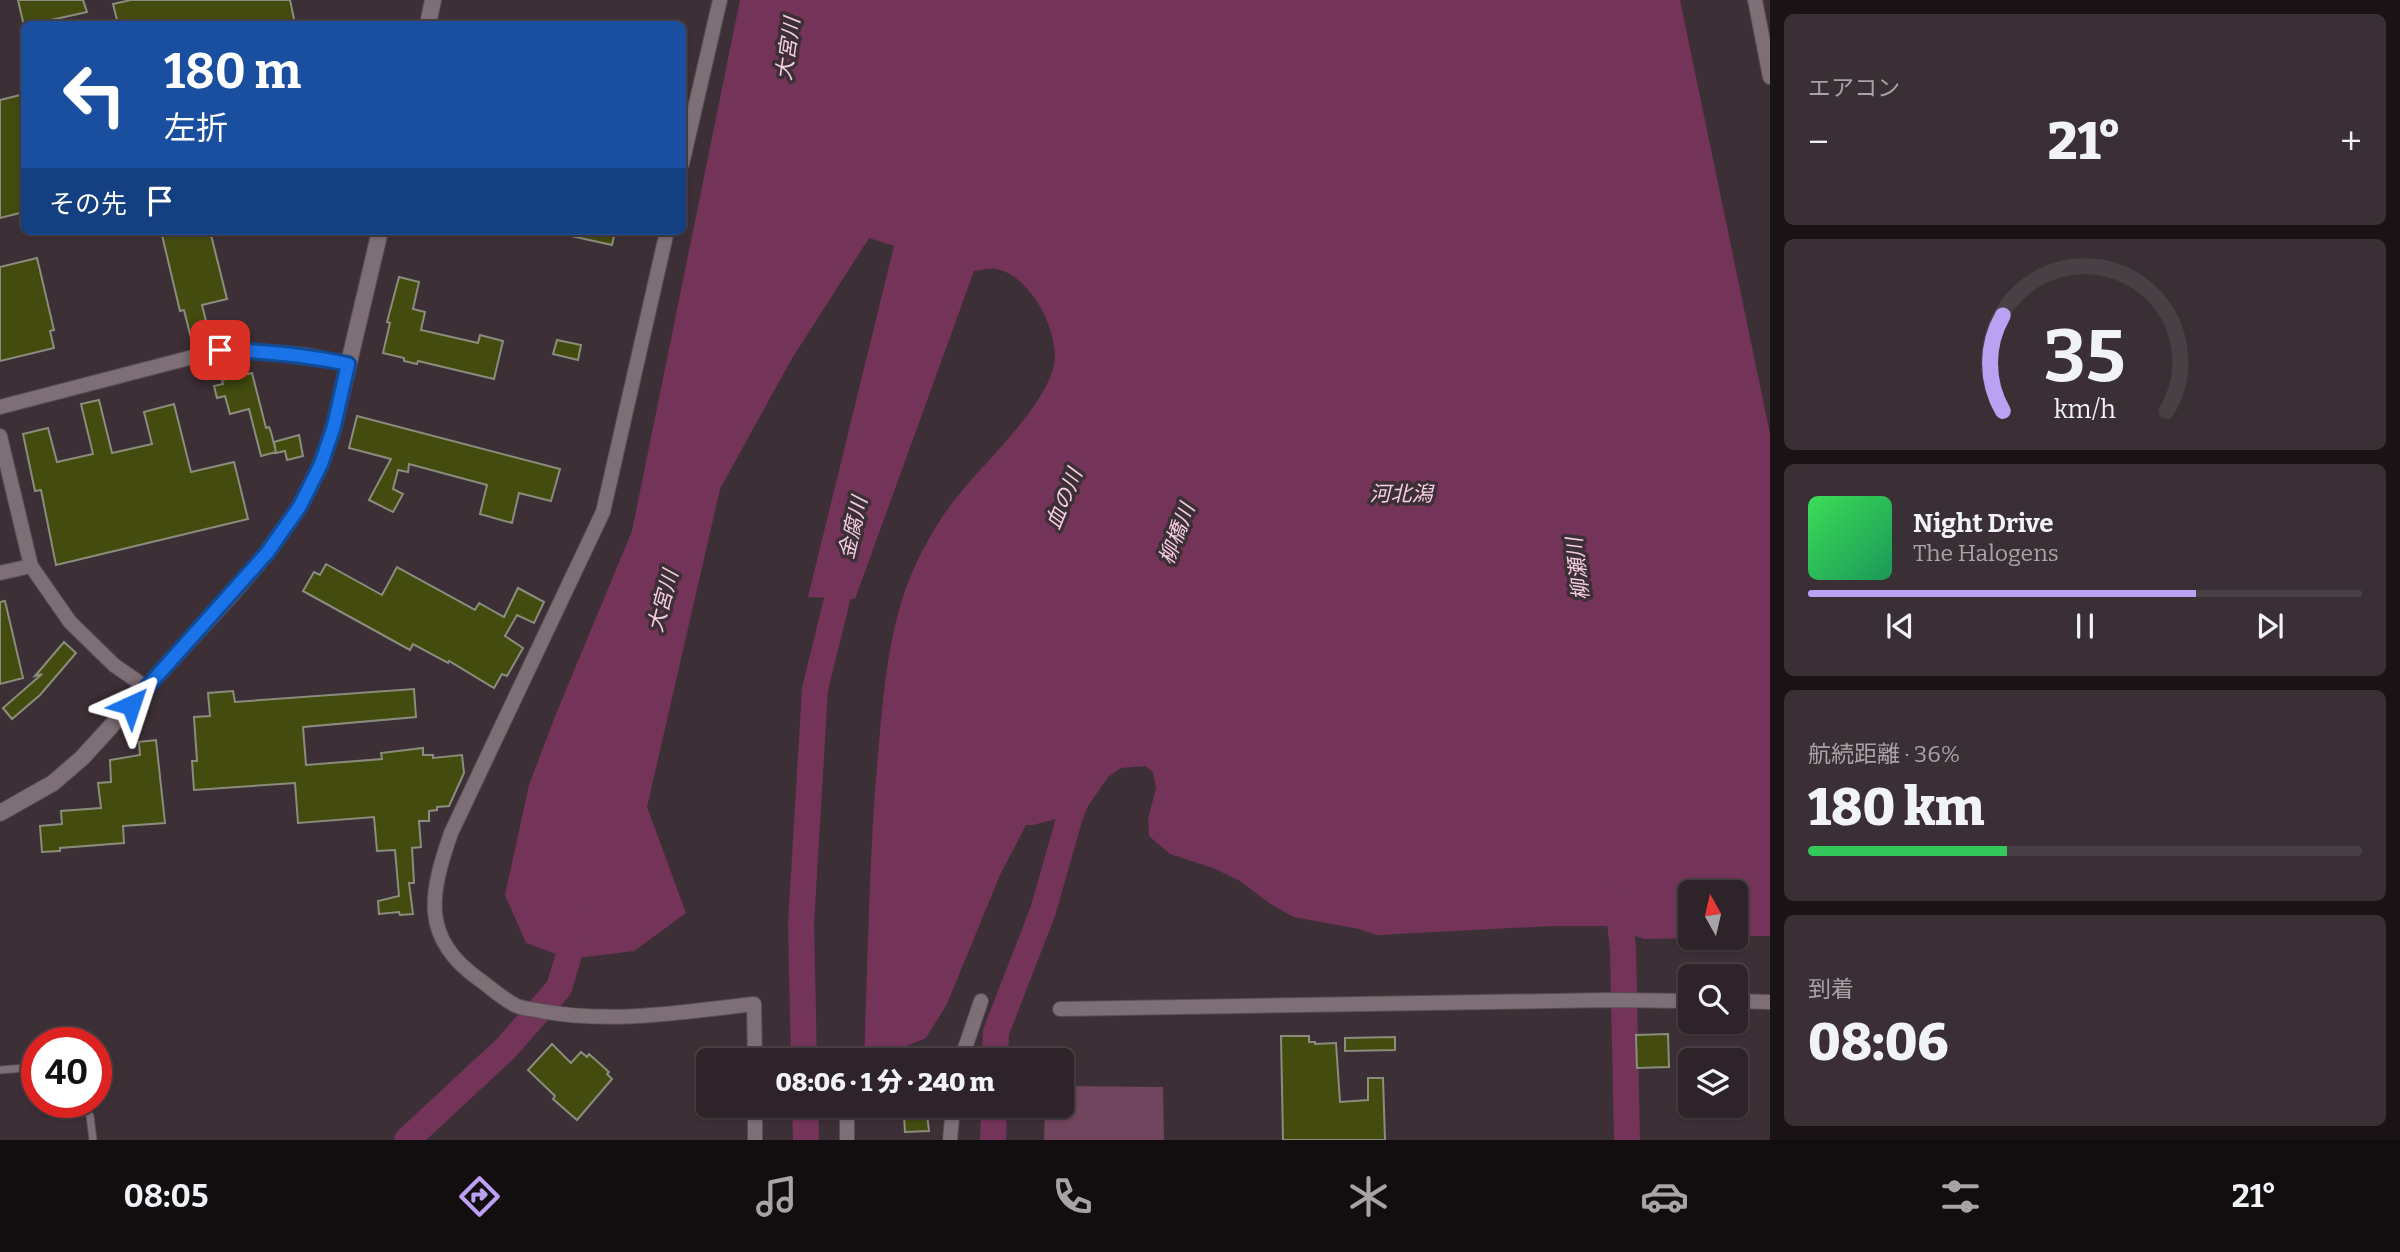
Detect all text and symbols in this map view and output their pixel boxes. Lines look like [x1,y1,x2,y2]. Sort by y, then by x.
water label: 大宮川 [771,14,806,82]
text: 180 m [164,42,301,101]
icon: left [49,49,140,140]
text: エアコン [1808,74,1900,102]
text: 左折 [164,109,228,147]
text: 21° [2048,110,2121,173]
text: − [1808,119,1829,165]
text: + [2340,119,2362,165]
icon: arrive [141,182,179,220]
text: その先 [49,189,127,220]
text: 35 [2044,313,2126,400]
pin [190,320,250,380]
icon: arrive [201,331,239,369]
text: km/h [2054,395,2116,425]
water label: 血の川 [1040,463,1089,533]
water label: 河北潟 [1370,481,1435,507]
water label: 金腐川 [833,492,873,562]
water label: 柳橋川 [1154,498,1201,568]
text: Night Drive [1913,508,2054,539]
water label: 柳瀬川 [1561,534,1595,602]
text: The Halogens [1913,539,2059,567]
water label: 大宮川 [642,565,684,635]
icon: previous [1881,607,1919,645]
icon: pause [2066,607,2104,645]
icon: next [2251,607,2289,645]
position arrow [94,668,168,742]
text: 航続距離 · 36% [1808,740,1960,768]
text: 180 km [1808,776,1985,839]
north arrow [1678,880,1748,950]
map controls [1678,880,1748,1118]
button: search [1678,964,1748,1034]
text: 到着 [1808,975,1854,1003]
text: 08:06 [1808,1011,1948,1074]
speed limit sign: 40 [21,1027,112,1118]
button: layers [1678,1048,1748,1118]
text: 08:06 · 1 分 · 240 m [775,1067,995,1098]
icon: directions [455,1172,504,1221]
icon: music [752,1172,801,1221]
icon: phone [1048,1172,1097,1221]
icon: climate [1344,1172,1393,1221]
icon: car [1640,1172,1689,1221]
icon: filters [1936,1172,1985,1221]
text: 08:05 [124,1177,208,1215]
text: 21° [2232,1177,2276,1215]

